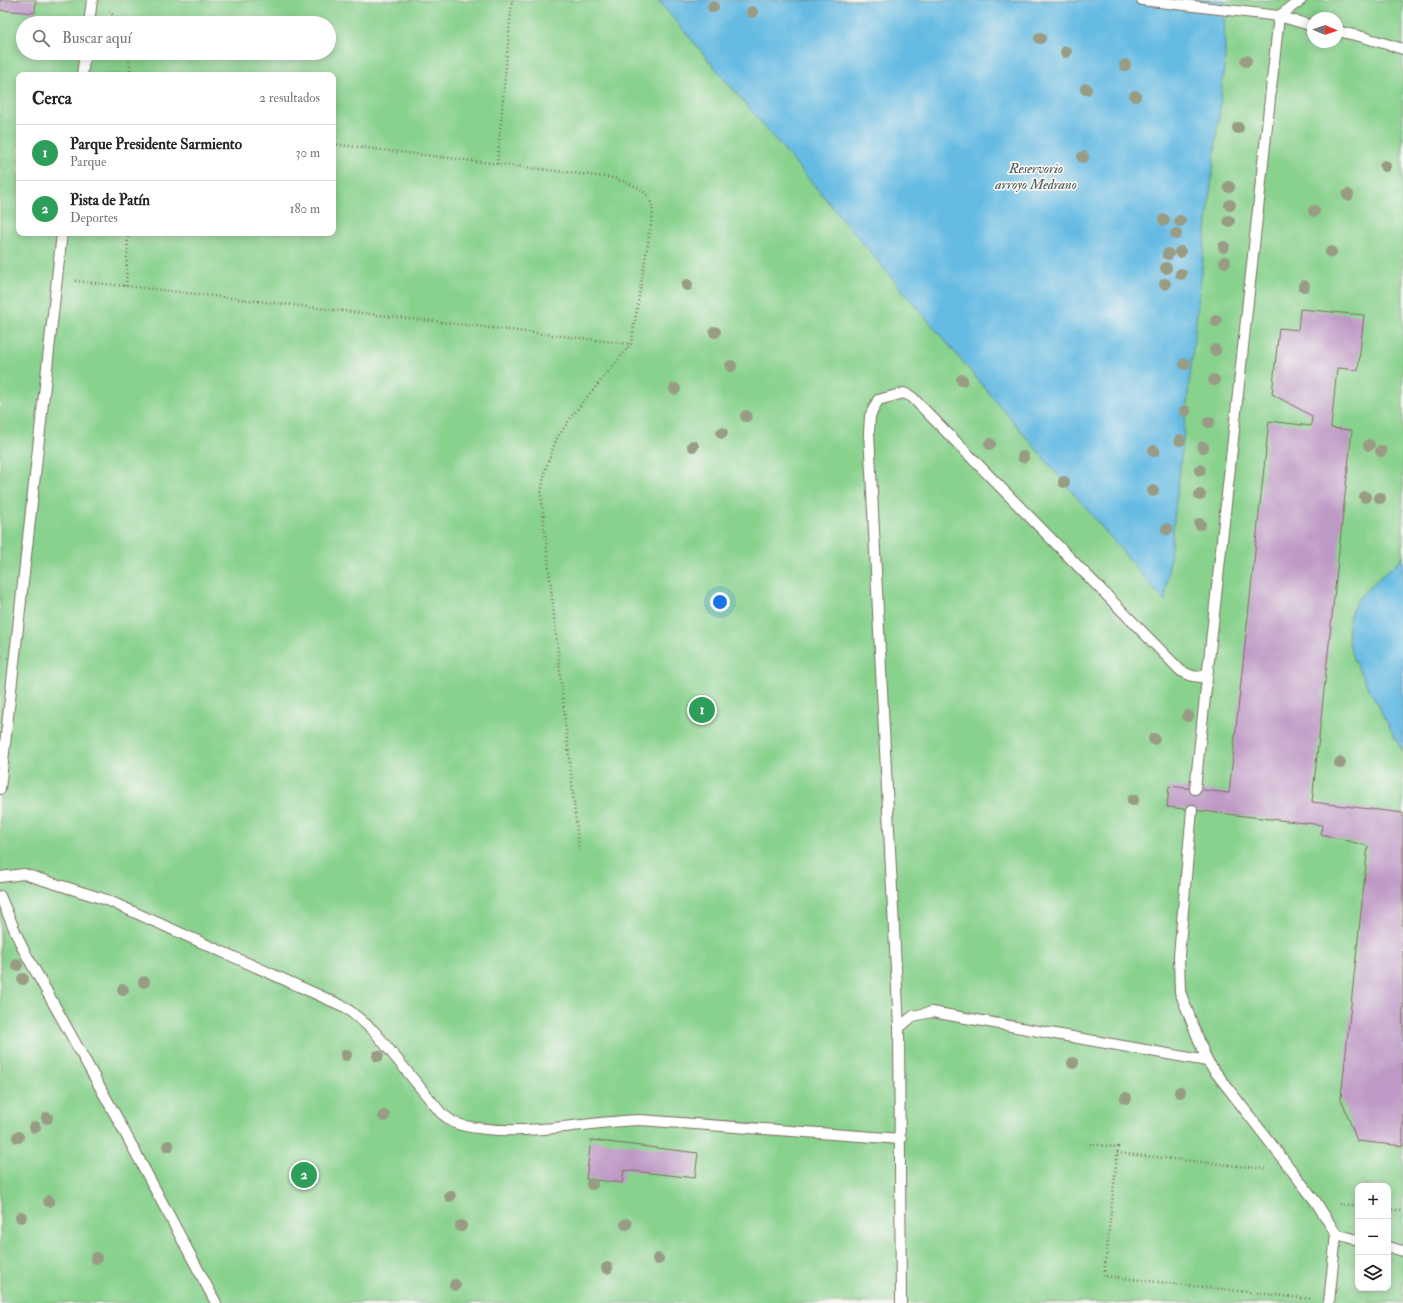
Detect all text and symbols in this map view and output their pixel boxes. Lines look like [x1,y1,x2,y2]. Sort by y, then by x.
north arrow [1307,12,1343,48]
search box [16,16,336,60]
icon: search [30,27,52,49]
text: Buscar aquí [62,29,131,48]
text: Cerca [32,88,72,109]
text: 2 resultados [259,90,320,106]
text: Parque Presidente Sarmiento [70,135,242,154]
text: 1 [43,145,47,161]
text: 30 m [296,145,320,161]
text: Parque [70,154,106,170]
water label: Reservorio arroyo Medrano [994,160,1077,193]
text: Pista de Patín [70,191,150,210]
text: 2 [42,201,48,217]
text: 180 m [290,201,320,217]
text: Deportes [70,210,118,226]
your location [710,592,730,612]
pin: 1 [689,695,715,725]
pin: 2 [291,1160,317,1190]
map controls [1355,1183,1391,1291]
button: + [1355,1183,1391,1219]
button: − [1355,1219,1391,1255]
button: layers [1355,1255,1391,1291]

